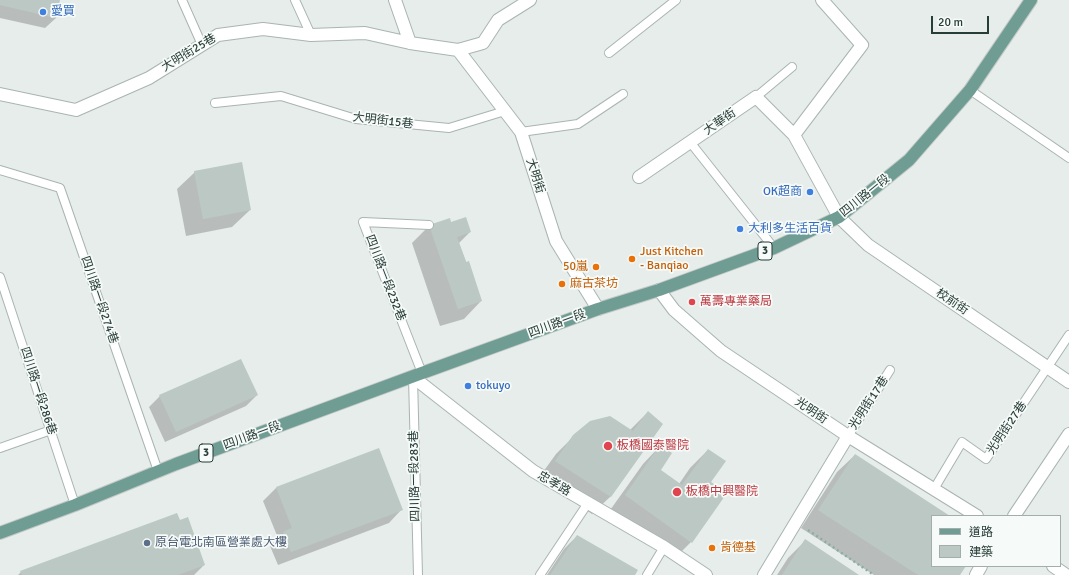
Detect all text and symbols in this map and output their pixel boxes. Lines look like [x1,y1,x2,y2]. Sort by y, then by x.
place label: 愛買 [51,5,75,19]
marker: 愛買 [38,7,48,17]
scale bar [933,8,991,34]
text: 20 m [938,15,963,30]
street label: 大明街25巷 [159,31,219,75]
street label: 大華街 [701,106,739,138]
street label: 大明街15巷 [352,110,414,132]
street label: 大明街 [523,157,547,195]
street label: 四川路一段 [837,172,893,220]
place label: OK超商 [763,185,802,199]
marker: OK超商 [805,187,815,197]
place label: 大利多生活百貨 [748,222,832,236]
marker: 大利多生活百貨 [735,224,745,234]
street label: 四川路一段232巷 [362,233,408,323]
road number: 3 [758,242,772,260]
place label: Just Kitchen - Banqiao [640,245,703,273]
street label: 四川路一段274巷 [77,254,121,346]
marker: Just Kitchen - Banqiao [627,254,637,264]
place label: 50嵐 [563,260,588,274]
marker: 50嵐 [591,262,601,272]
place label: 麻古茶坊 [570,277,618,291]
marker: 麻古茶坊 [557,279,567,289]
street label: 校前街 [933,286,971,318]
place label: 萬壽專業藥局 [700,295,772,309]
marker: 萬壽專業藥局 [687,297,697,307]
street label: 四川路一段 [526,307,588,341]
street label: 四川路一段286巷 [17,345,59,437]
street label: 光明街17巷 [846,374,892,432]
place label: tokuyo [476,379,510,393]
marker: tokuyo [463,381,473,391]
street label: 光明街 [792,395,830,427]
street label: 光明街27巷 [984,399,1030,457]
street label: 四川路一段 [221,419,283,453]
street label: 四川路一段283巷 [407,430,423,522]
place label: 板橋國泰醫院 [617,439,689,453]
marker: 板橋國泰醫院 [602,440,614,452]
road number: 3 [199,444,213,462]
street label: 忠孝路 [535,469,573,499]
place label: 板橋中興醫院 [686,485,758,499]
marker: 板橋中興醫院 [671,486,683,498]
legend [931,515,1061,567]
text: 道路 [969,525,993,540]
place label: 原台電北南區營業處大樓 [155,536,287,550]
marker: 原台電北南區營業處大樓 [142,538,152,548]
place label: 肯德基 [720,541,756,555]
marker: 肯德基 [707,543,717,553]
text: 建築 [969,545,993,560]

